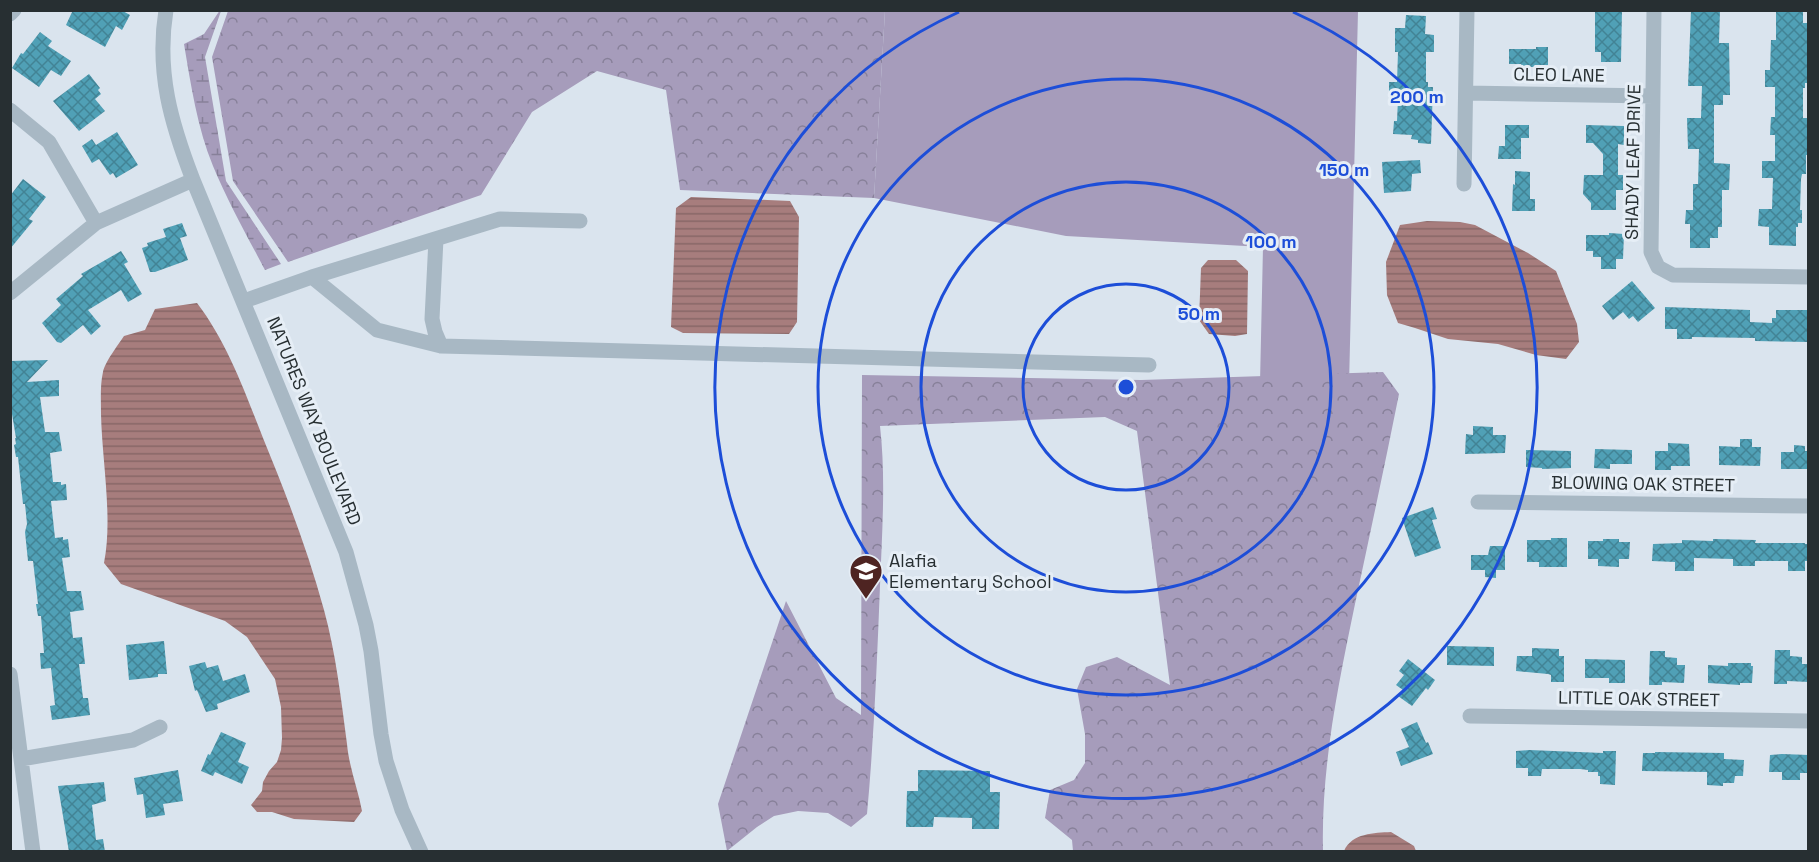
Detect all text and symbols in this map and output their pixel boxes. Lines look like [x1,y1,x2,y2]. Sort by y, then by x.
street label: CLEO LANE [1513,62,1605,87]
street label: SHADY LEAF DRIVE [1620,84,1645,240]
text: 200 m [1390,85,1444,108]
text: 150 m [1319,158,1369,181]
text: 100 m [1245,230,1297,253]
text: 50 m [1178,302,1220,325]
street label: NATURES WAY BOULEVARD [262,313,367,528]
centre of rings [1116,377,1136,397]
street label: BLOWING OAK STREET [1551,470,1736,497]
place label: Alafia Elementary School [889,549,1052,593]
school or university icon: Alafia Elementary School [848,553,884,600]
street label: LITTLE OAK STREET [1558,686,1721,711]

